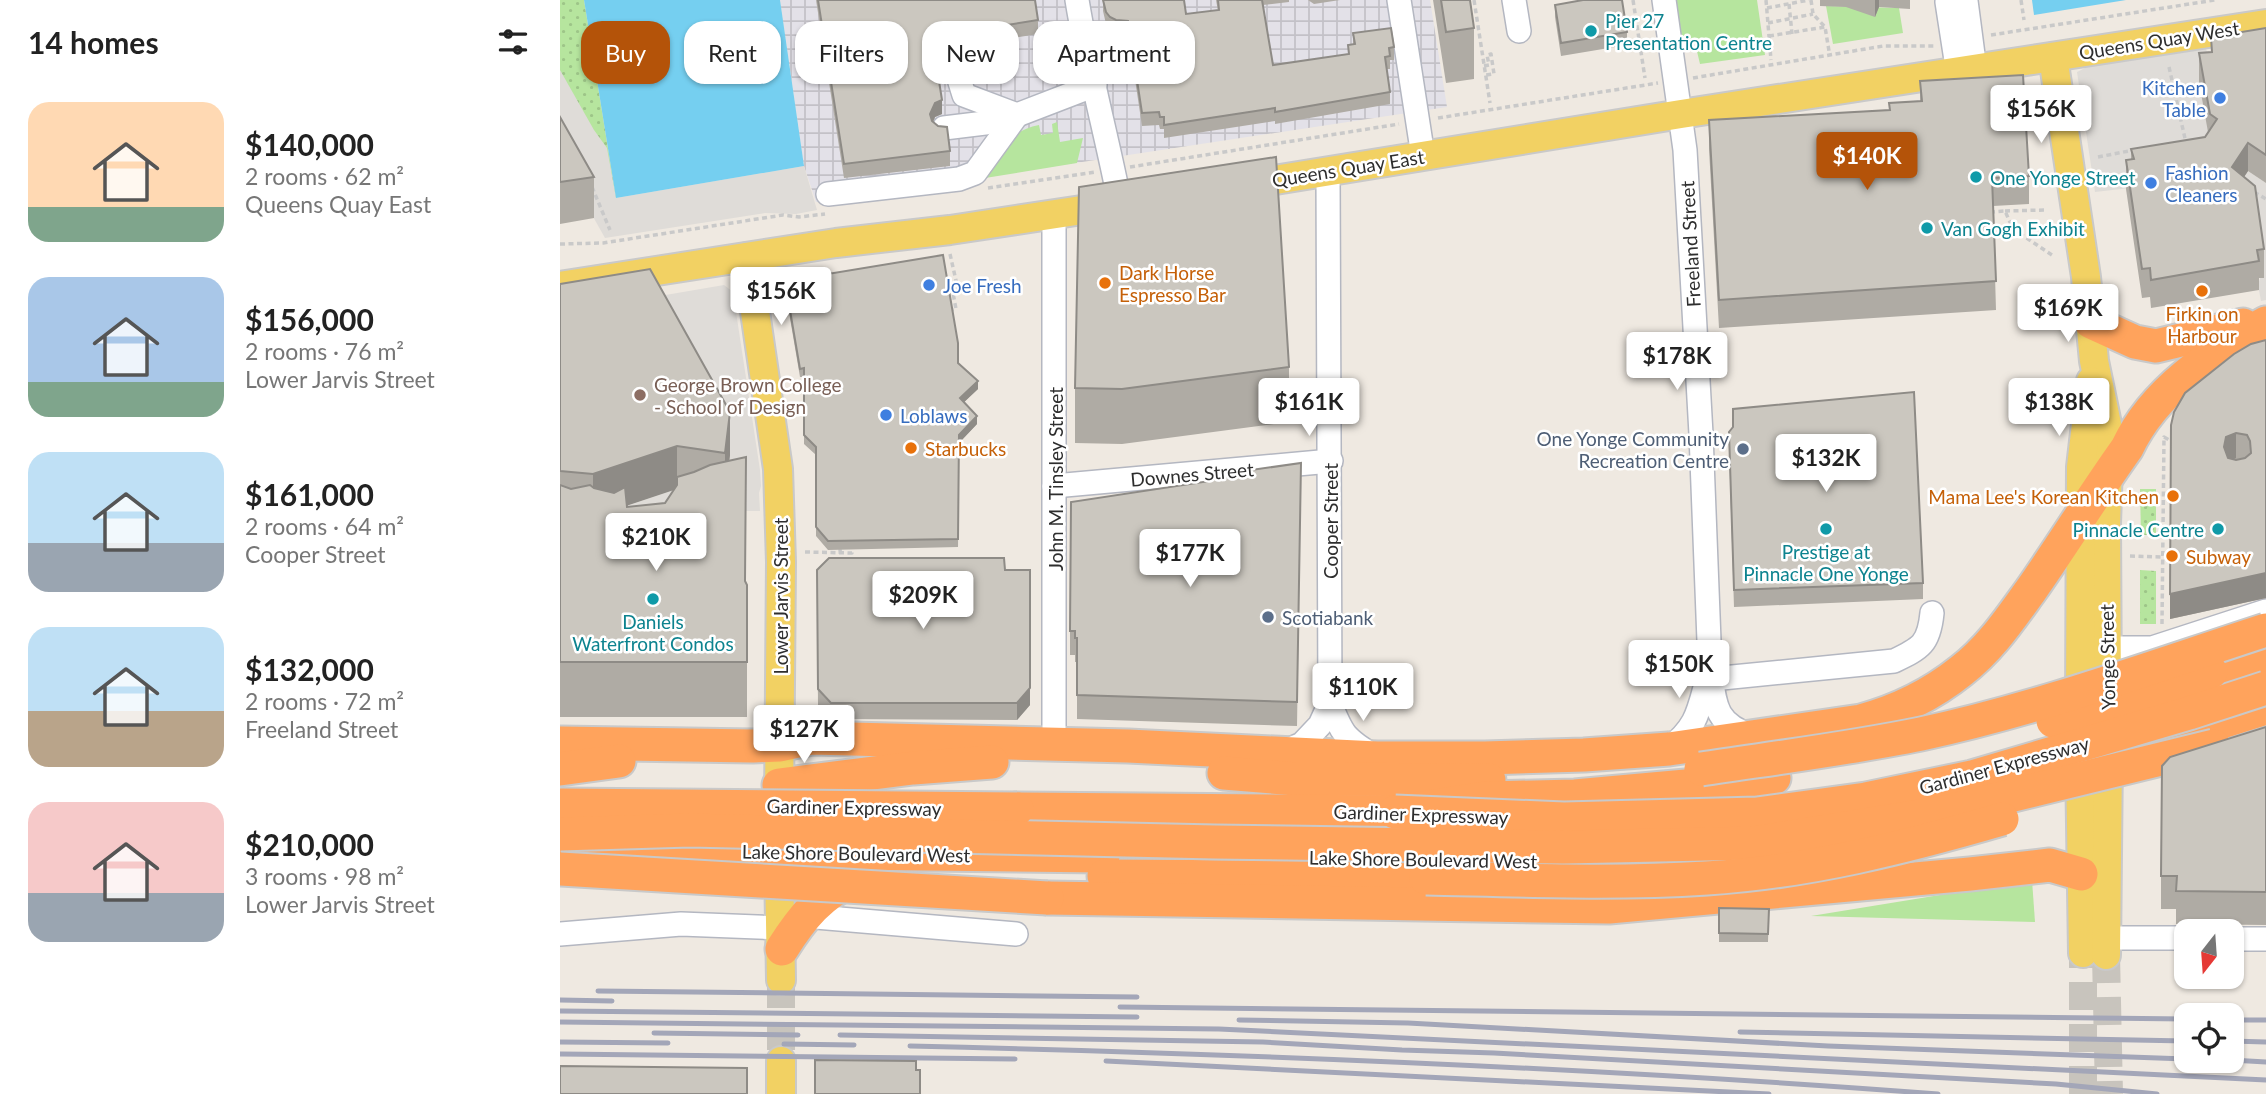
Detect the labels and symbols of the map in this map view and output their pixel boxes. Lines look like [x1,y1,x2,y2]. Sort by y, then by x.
place label: Pier 27 Presentation Centre [1605,9,1772,54]
street label: Queens Quay West [2077,16,2241,64]
marker: Pier 27 Presentation Centre [1583,23,1599,39]
place label: Kitchen Table [2142,76,2206,121]
pin: $156K [1992,86,2090,145]
marker: Kitchen Table [2212,90,2228,106]
pin: $140K [1818,132,1916,192]
street label: Queens Quay East [1270,145,1426,191]
place label: Fashion Cleaners [2165,161,2237,206]
place label: One Yonge Street [1990,166,2136,189]
marker: One Yonge Street [1968,169,1984,185]
marker: Fashion Cleaners [2143,175,2159,191]
street label: Freeland Street [1675,180,1705,308]
place label: Van Gogh Exhibit [1941,217,2085,240]
marker: Van Gogh Exhibit [1919,220,1935,236]
place label: Dark Horse Espresso Bar [1119,261,1226,306]
pin: $156K [732,268,830,327]
place label: Joe Fresh [943,274,1022,297]
marker: Dark Horse Espresso Bar [1097,275,1113,291]
marker: Joe Fresh [921,277,937,293]
marker: Firkin on Harbour [2194,283,2210,299]
pin: $169K [2019,284,2117,344]
place label: Firkin on Harbour [2165,302,2239,347]
pin: $178K [1628,332,1726,392]
place label: George Brown College - School of Design [654,373,842,418]
pin: $161K [1260,378,1358,438]
pin: $138K [2010,378,2108,438]
marker: George Brown College - School of Design [632,387,648,403]
street label: John M. Tinsley Street [1044,387,1067,571]
place label: Loblaws [900,404,967,427]
marker: Loblaws [878,407,894,423]
place label: One Yonge Community Recreation Centre [1537,427,1729,472]
pin: $132K [1777,434,1875,494]
place label: Starbucks [925,437,1006,460]
marker: Starbucks [903,440,919,456]
marker: One Yonge Community Recreation Centre [1735,441,1751,457]
street label: Downes Street [1129,457,1255,491]
street label: Cooper Street [1319,463,1342,579]
place label: Mama Lee's Korean Kitchen [1928,485,2159,508]
marker: Mama Lee's Korean Kitchen [2165,488,2181,504]
pin: $210K [607,514,705,573]
street label: Lower Jarvis Street [769,517,792,674]
place label: Pinnacle Centre [2073,518,2204,541]
marker: Prestige at Pinnacle One Yonge [1818,521,1834,537]
marker: Pinnacle Centre [2210,521,2226,537]
pin: $177K [1141,530,1239,589]
place label: Prestige at Pinnacle One Yonge [1743,540,1909,585]
place label: Subway [2186,545,2251,568]
marker: Subway [2164,548,2180,564]
pin: $209K [874,572,972,631]
marker: Daniels Waterfront Condos [645,591,661,607]
street label: Yonge Street [2095,604,2119,710]
place label: Scotiabank [1282,606,1374,629]
marker: Scotiabank [1260,609,1276,625]
place label: Daniels Waterfront Condos [572,610,734,655]
pin: $150K [1630,640,1728,700]
pin: $110K [1314,664,1412,723]
pin: $127K [755,706,853,765]
street label: Gardiner Expressway [1917,731,2092,799]
street label: Gardiner Expressway [766,794,942,820]
street label: Gardiner Expressway [1333,799,1509,829]
street label: Lake Shore Boulevard West [742,840,971,866]
street label: Lake Shore Boulevard West [1309,846,1538,872]
north arrow [2174,919,2244,989]

